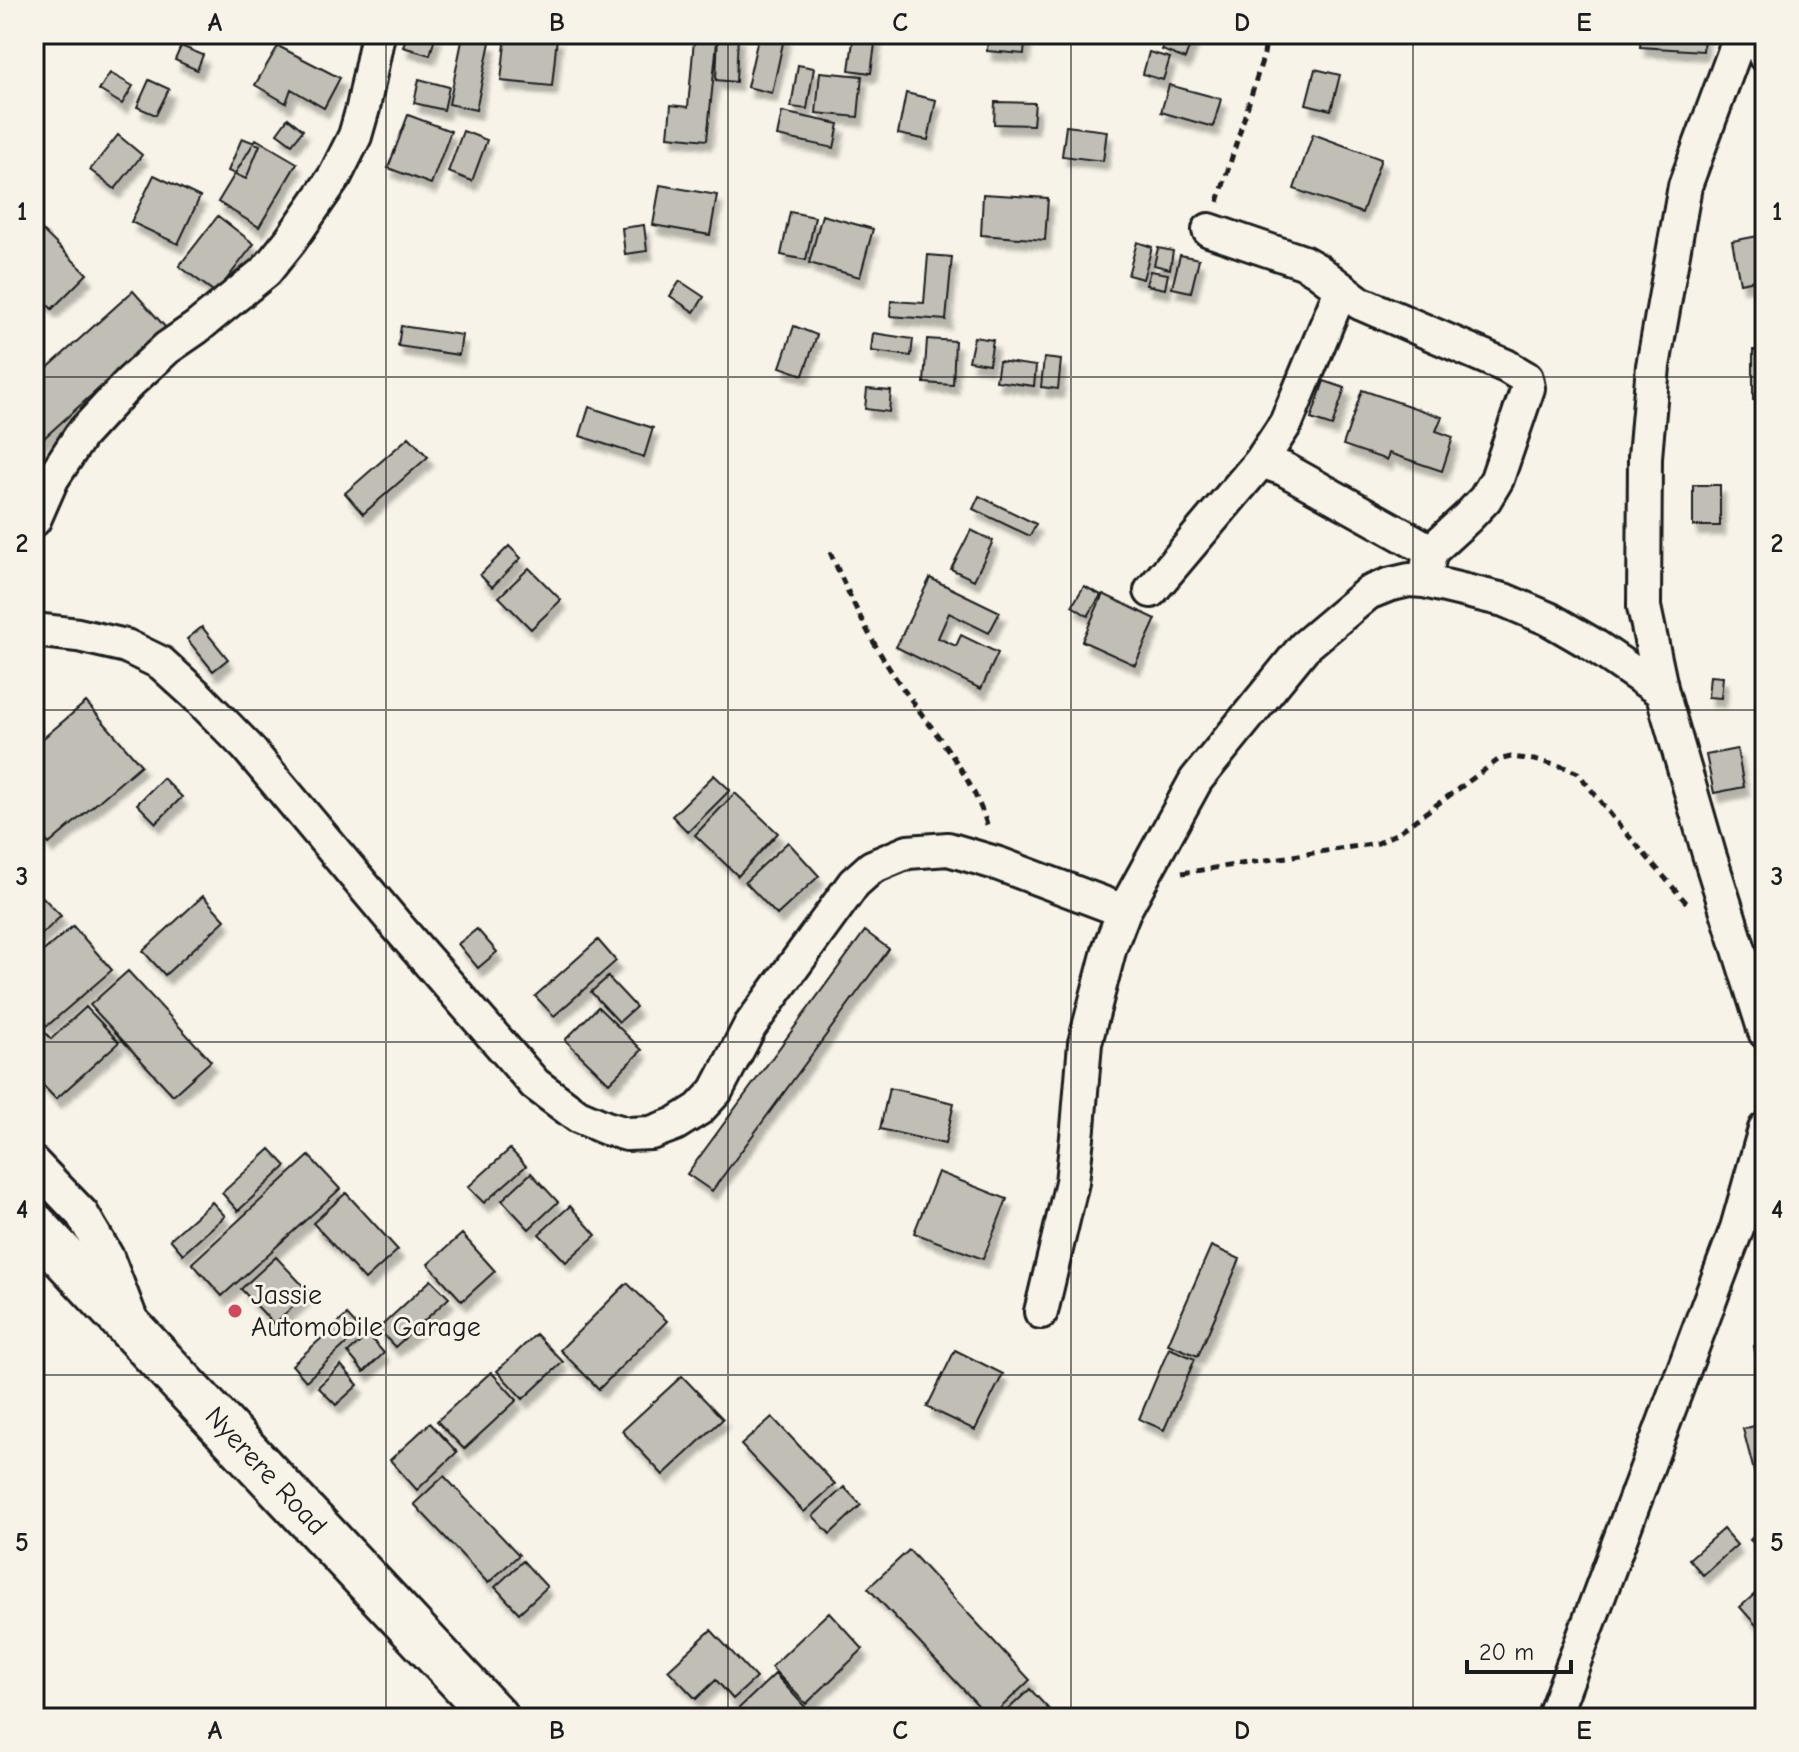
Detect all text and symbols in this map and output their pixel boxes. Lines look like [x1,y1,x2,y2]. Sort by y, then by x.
text: A [208,8,223,38]
text: B [549,8,565,38]
text: C [892,8,908,38]
text: D [1234,8,1250,38]
text: E [1576,8,1592,38]
text: 1 [17,197,27,227]
text: 1 [1772,197,1782,227]
text: 2 [16,529,28,559]
text: 2 [1771,529,1783,559]
text: 3 [16,862,28,892]
text: 3 [1771,862,1783,892]
text: 4 [16,1195,28,1225]
text: 4 [1771,1195,1783,1225]
place label: Jassie Automobile Garage [251,1279,481,1343]
marker: Jassie Automobile Garage [226,1302,244,1320]
street label: Nyerere Road [199,1400,333,1542]
text: 5 [15,1528,29,1558]
text: 5 [1770,1528,1784,1558]
scale bar [1467,1624,1571,1674]
text: 20 m [1479,1638,1534,1666]
text: A [208,1716,223,1746]
text: B [549,1716,565,1746]
text: C [892,1716,908,1746]
text: D [1234,1716,1250,1746]
text: E [1576,1716,1592,1746]

